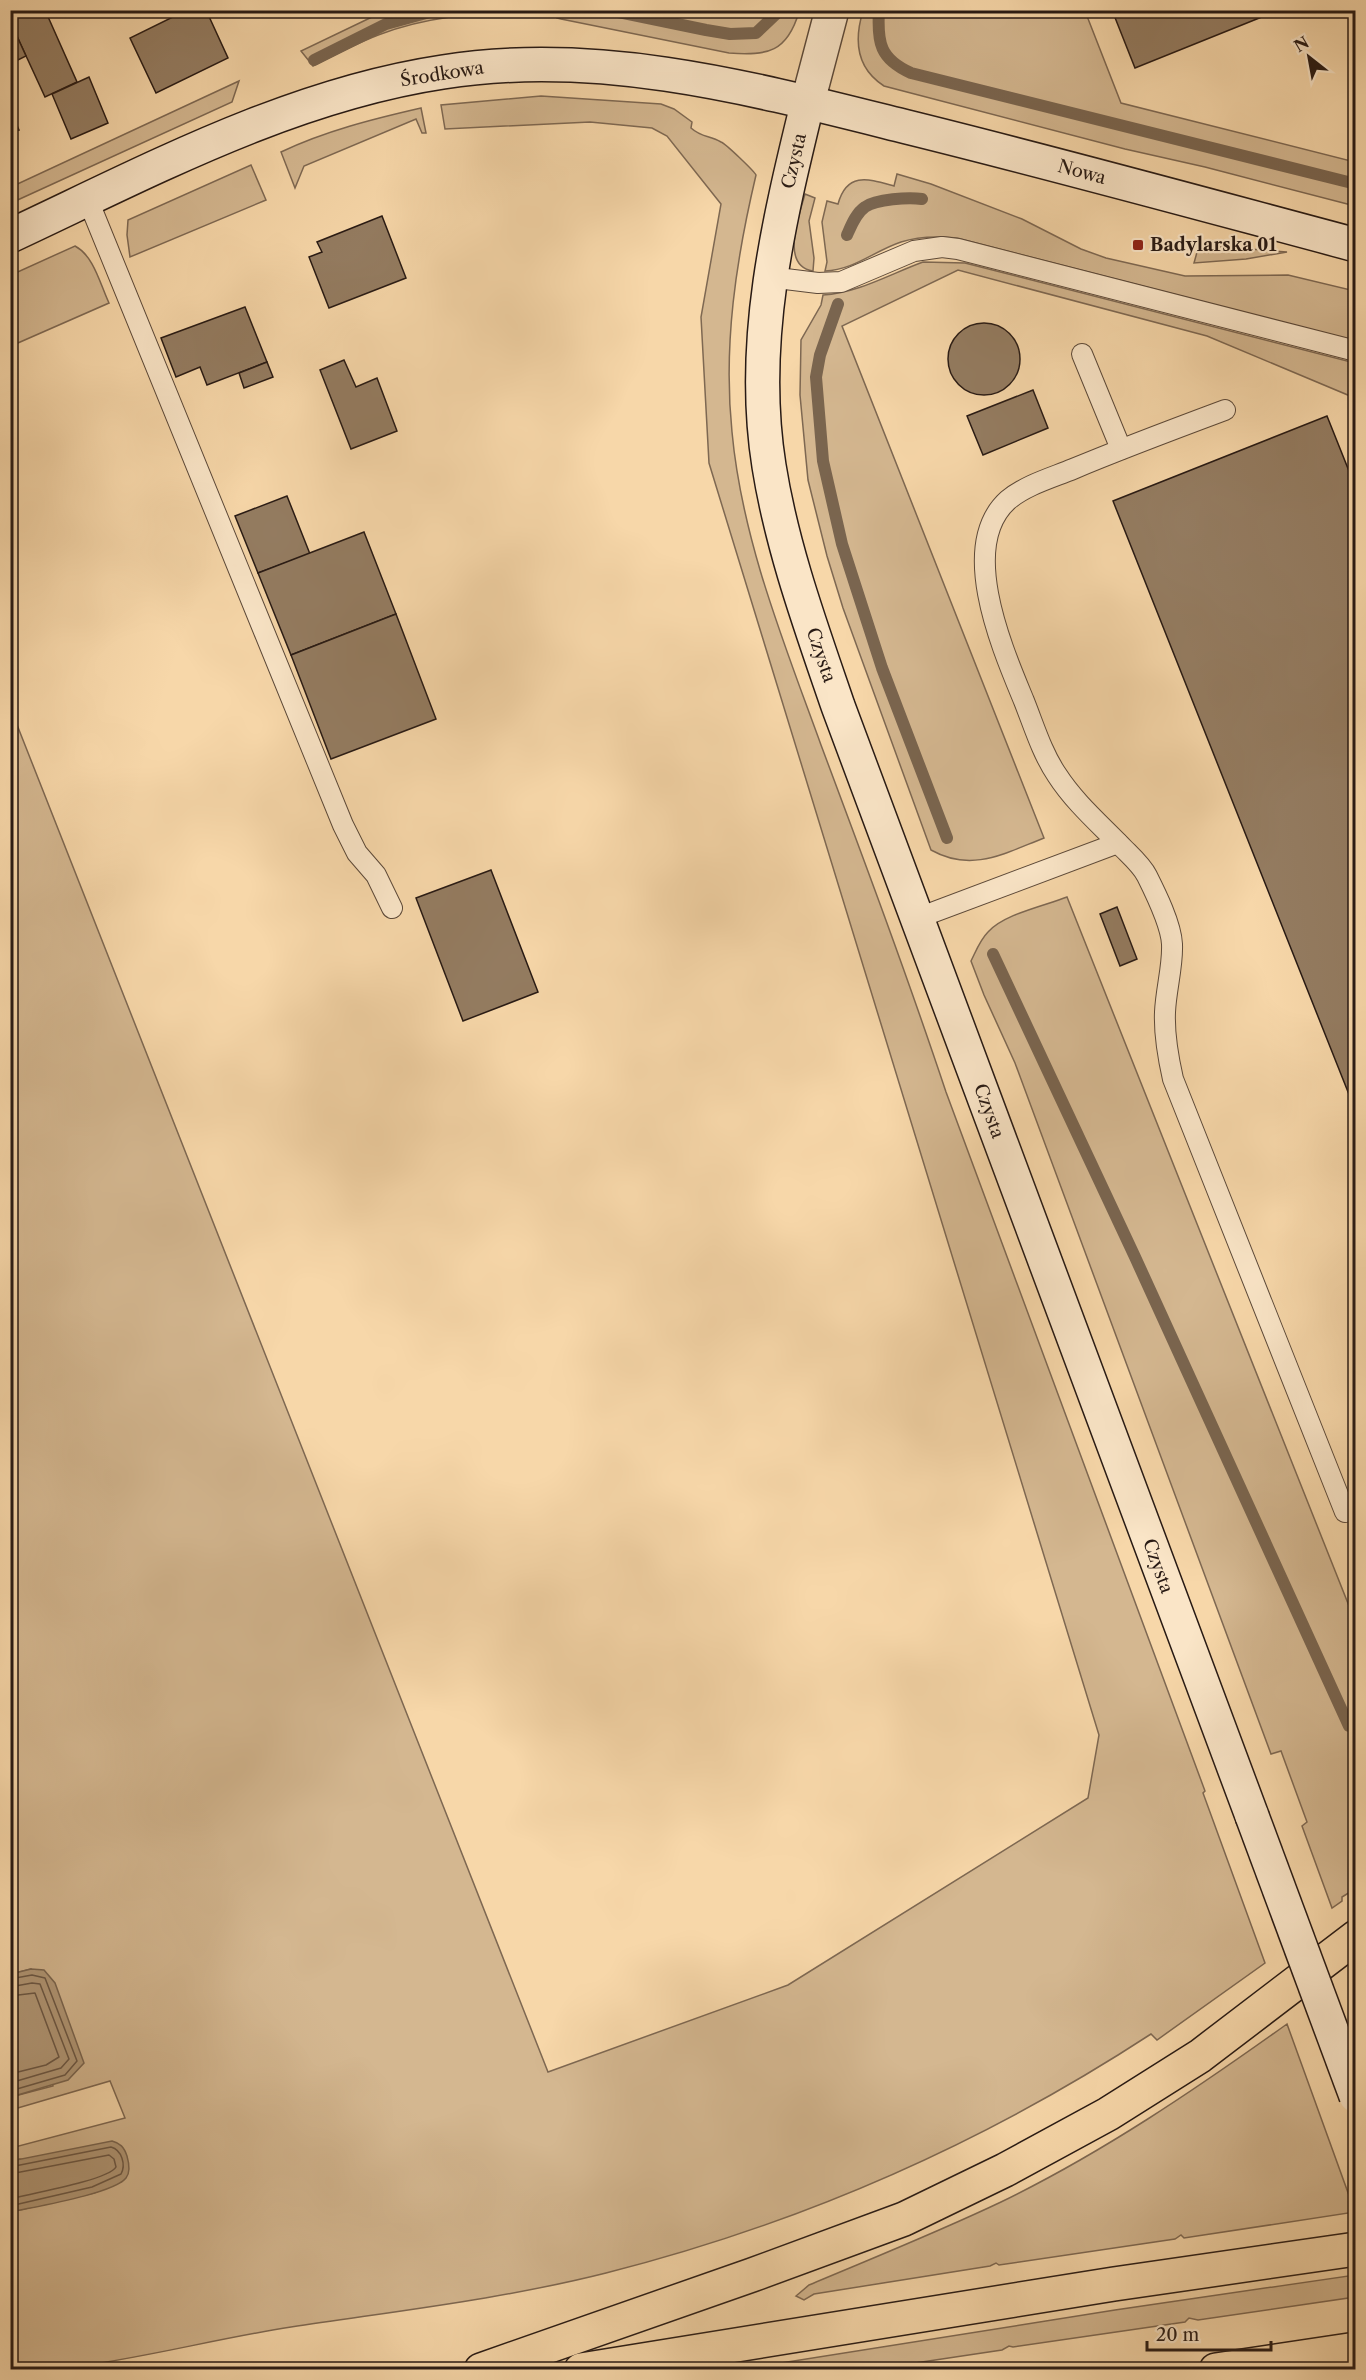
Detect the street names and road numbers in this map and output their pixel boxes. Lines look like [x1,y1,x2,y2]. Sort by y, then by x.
street label: Środkowa [399,55,486,91]
street label: Czysta [777,131,811,191]
street label: Nowa [1056,155,1109,189]
street label: Czysta [801,625,841,686]
street label: Czysta [969,1081,1009,1142]
street label: Czysta [1138,1536,1178,1597]

